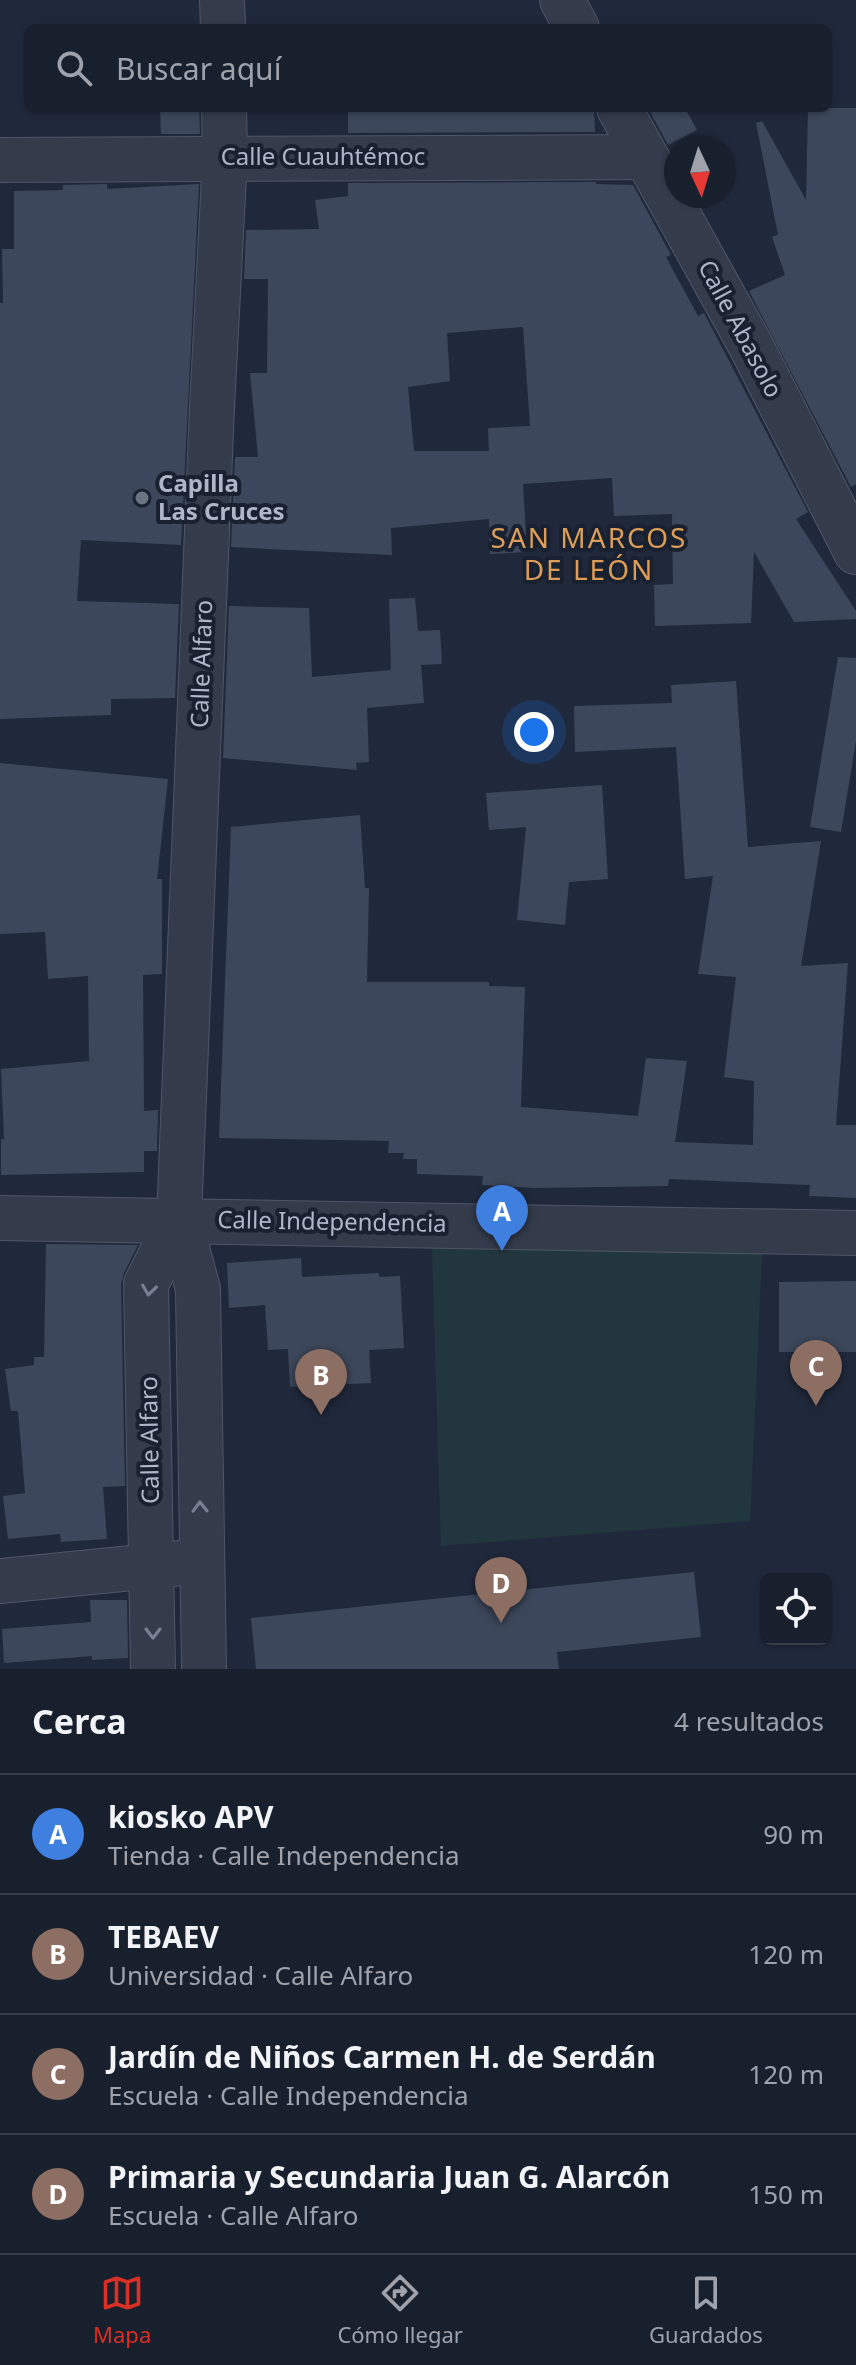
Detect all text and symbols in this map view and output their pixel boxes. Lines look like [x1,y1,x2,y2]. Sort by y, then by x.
search box [24,24,832,112]
icon: search [52,46,96,90]
text: Buscar aquí [116,48,281,89]
north arrow [664,136,736,208]
street label: Calle Cuauhtémoc [221,139,425,172]
street label: Calle Abasolo [691,254,791,403]
place label: Capilla Las Cruces [158,466,285,527]
marker: Capilla Las Cruces [133,489,151,507]
district label: SAN MARCOS DE LEÓN [491,518,687,588]
street label: Calle Alfaro [182,599,219,728]
your location [514,712,554,752]
pin: A [476,1185,528,1251]
street label: Calle Independencia [217,1202,447,1239]
one-way arrow [141,1283,158,1296]
pin: C [790,1340,842,1406]
pin: B [295,1349,347,1415]
street label: Calle Alfaro [131,1376,166,1504]
one-way arrow [191,1500,209,1513]
pin: D [475,1557,527,1623]
map controls [760,1573,832,1645]
button: locate [760,1573,832,1645]
one-way arrow [144,1627,161,1640]
text: Cerca [32,1698,127,1744]
text: 4 resultados [674,1703,824,1739]
text: kiosko APV [108,1796,273,1837]
text: A [49,1816,67,1852]
text: 90 m [763,1816,824,1852]
text: Tienda · Calle Independencia [108,1837,460,1873]
text: TEBAEV [108,1916,219,1957]
text: B [49,1936,67,1972]
text: 120 m [748,1936,824,1972]
text: Universidad · Calle Alfaro [108,1957,413,1993]
text: Jardín de Niños Carmen H. de Serdán [108,2036,656,2077]
text: C [50,2056,66,2092]
text: 120 m [748,2056,824,2092]
text: Escuela · Calle Independencia [108,2077,469,2113]
text: Primaria y Secundaria Juan G. Alarcón [108,2156,670,2197]
text: D [48,2176,68,2212]
text: 150 m [748,2176,824,2212]
text: Escuela · Calle Alfaro [108,2197,359,2233]
tab: Mapa [93,2271,151,2349]
tab: Cómo llegar [337,2271,463,2349]
tab: Guardados [649,2271,763,2349]

